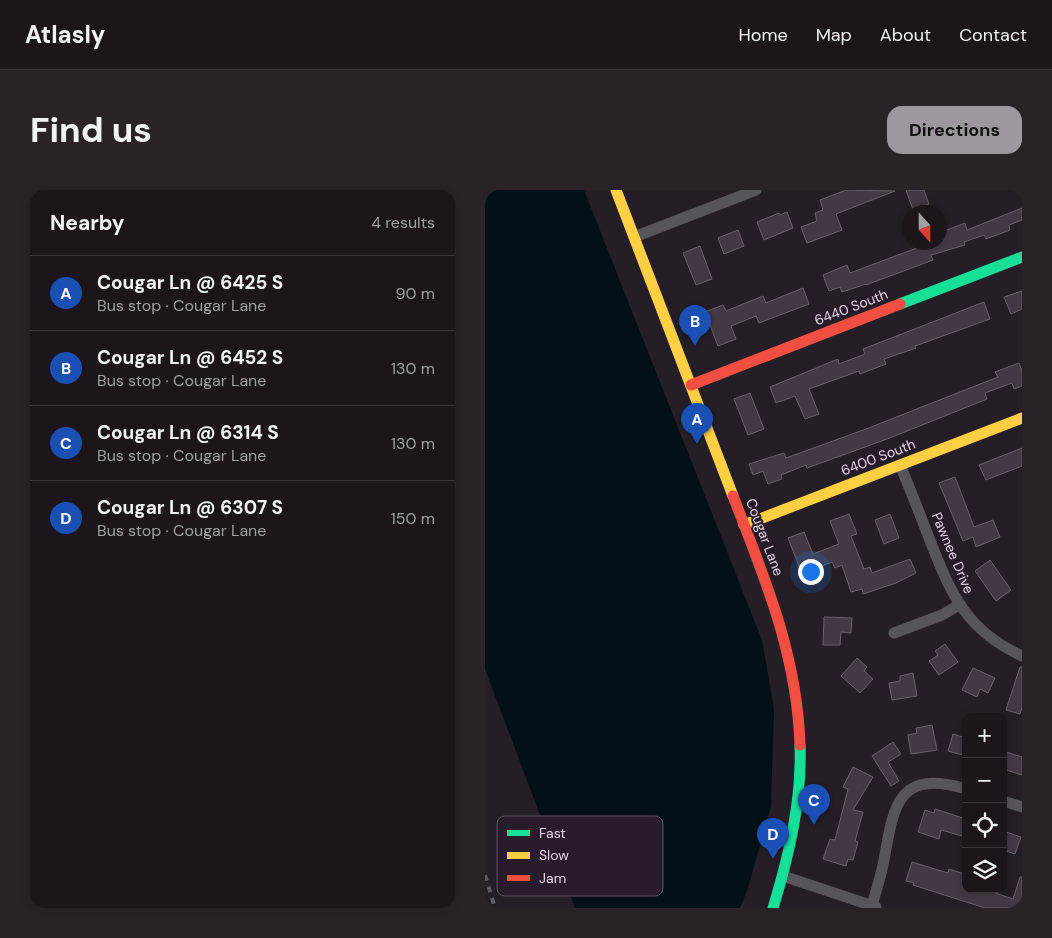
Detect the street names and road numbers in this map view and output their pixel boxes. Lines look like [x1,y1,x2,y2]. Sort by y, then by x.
street label: 6440 South [812,285,890,329]
street label: 6400 South [838,435,918,479]
street label: Cougar Lane [742,496,788,578]
street label: Pawnee Drive [928,510,978,596]

